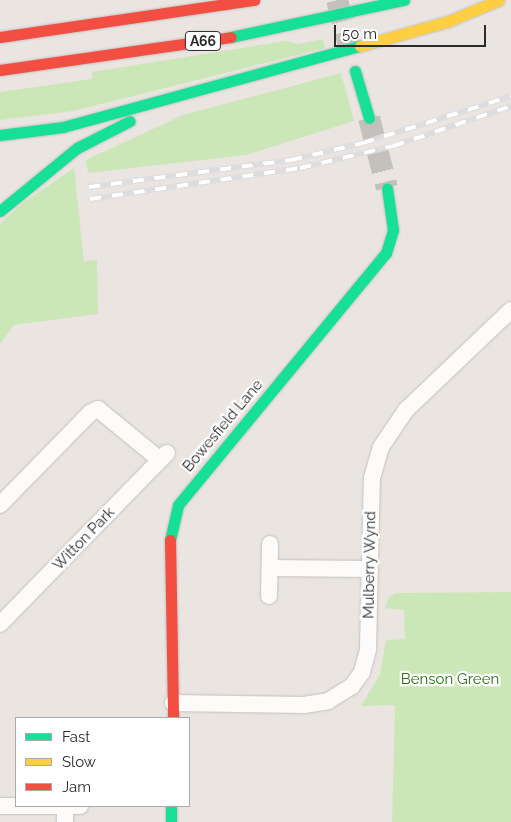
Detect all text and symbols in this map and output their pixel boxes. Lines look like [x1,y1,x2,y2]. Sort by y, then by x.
scale bar [336,15,488,47]
text: 50 m [342,25,377,43]
road number: A66 [184,29,222,52]
street label: Bowesfield Lane [179,376,267,476]
street label: Witton Park [49,504,119,574]
street label: Mulberry Wynd [360,511,380,619]
park label: Benson Green [401,671,499,689]
legend [15,717,190,807]
text: Fast [62,728,90,746]
text: Slow [62,753,96,771]
text: Jam [62,778,91,796]

